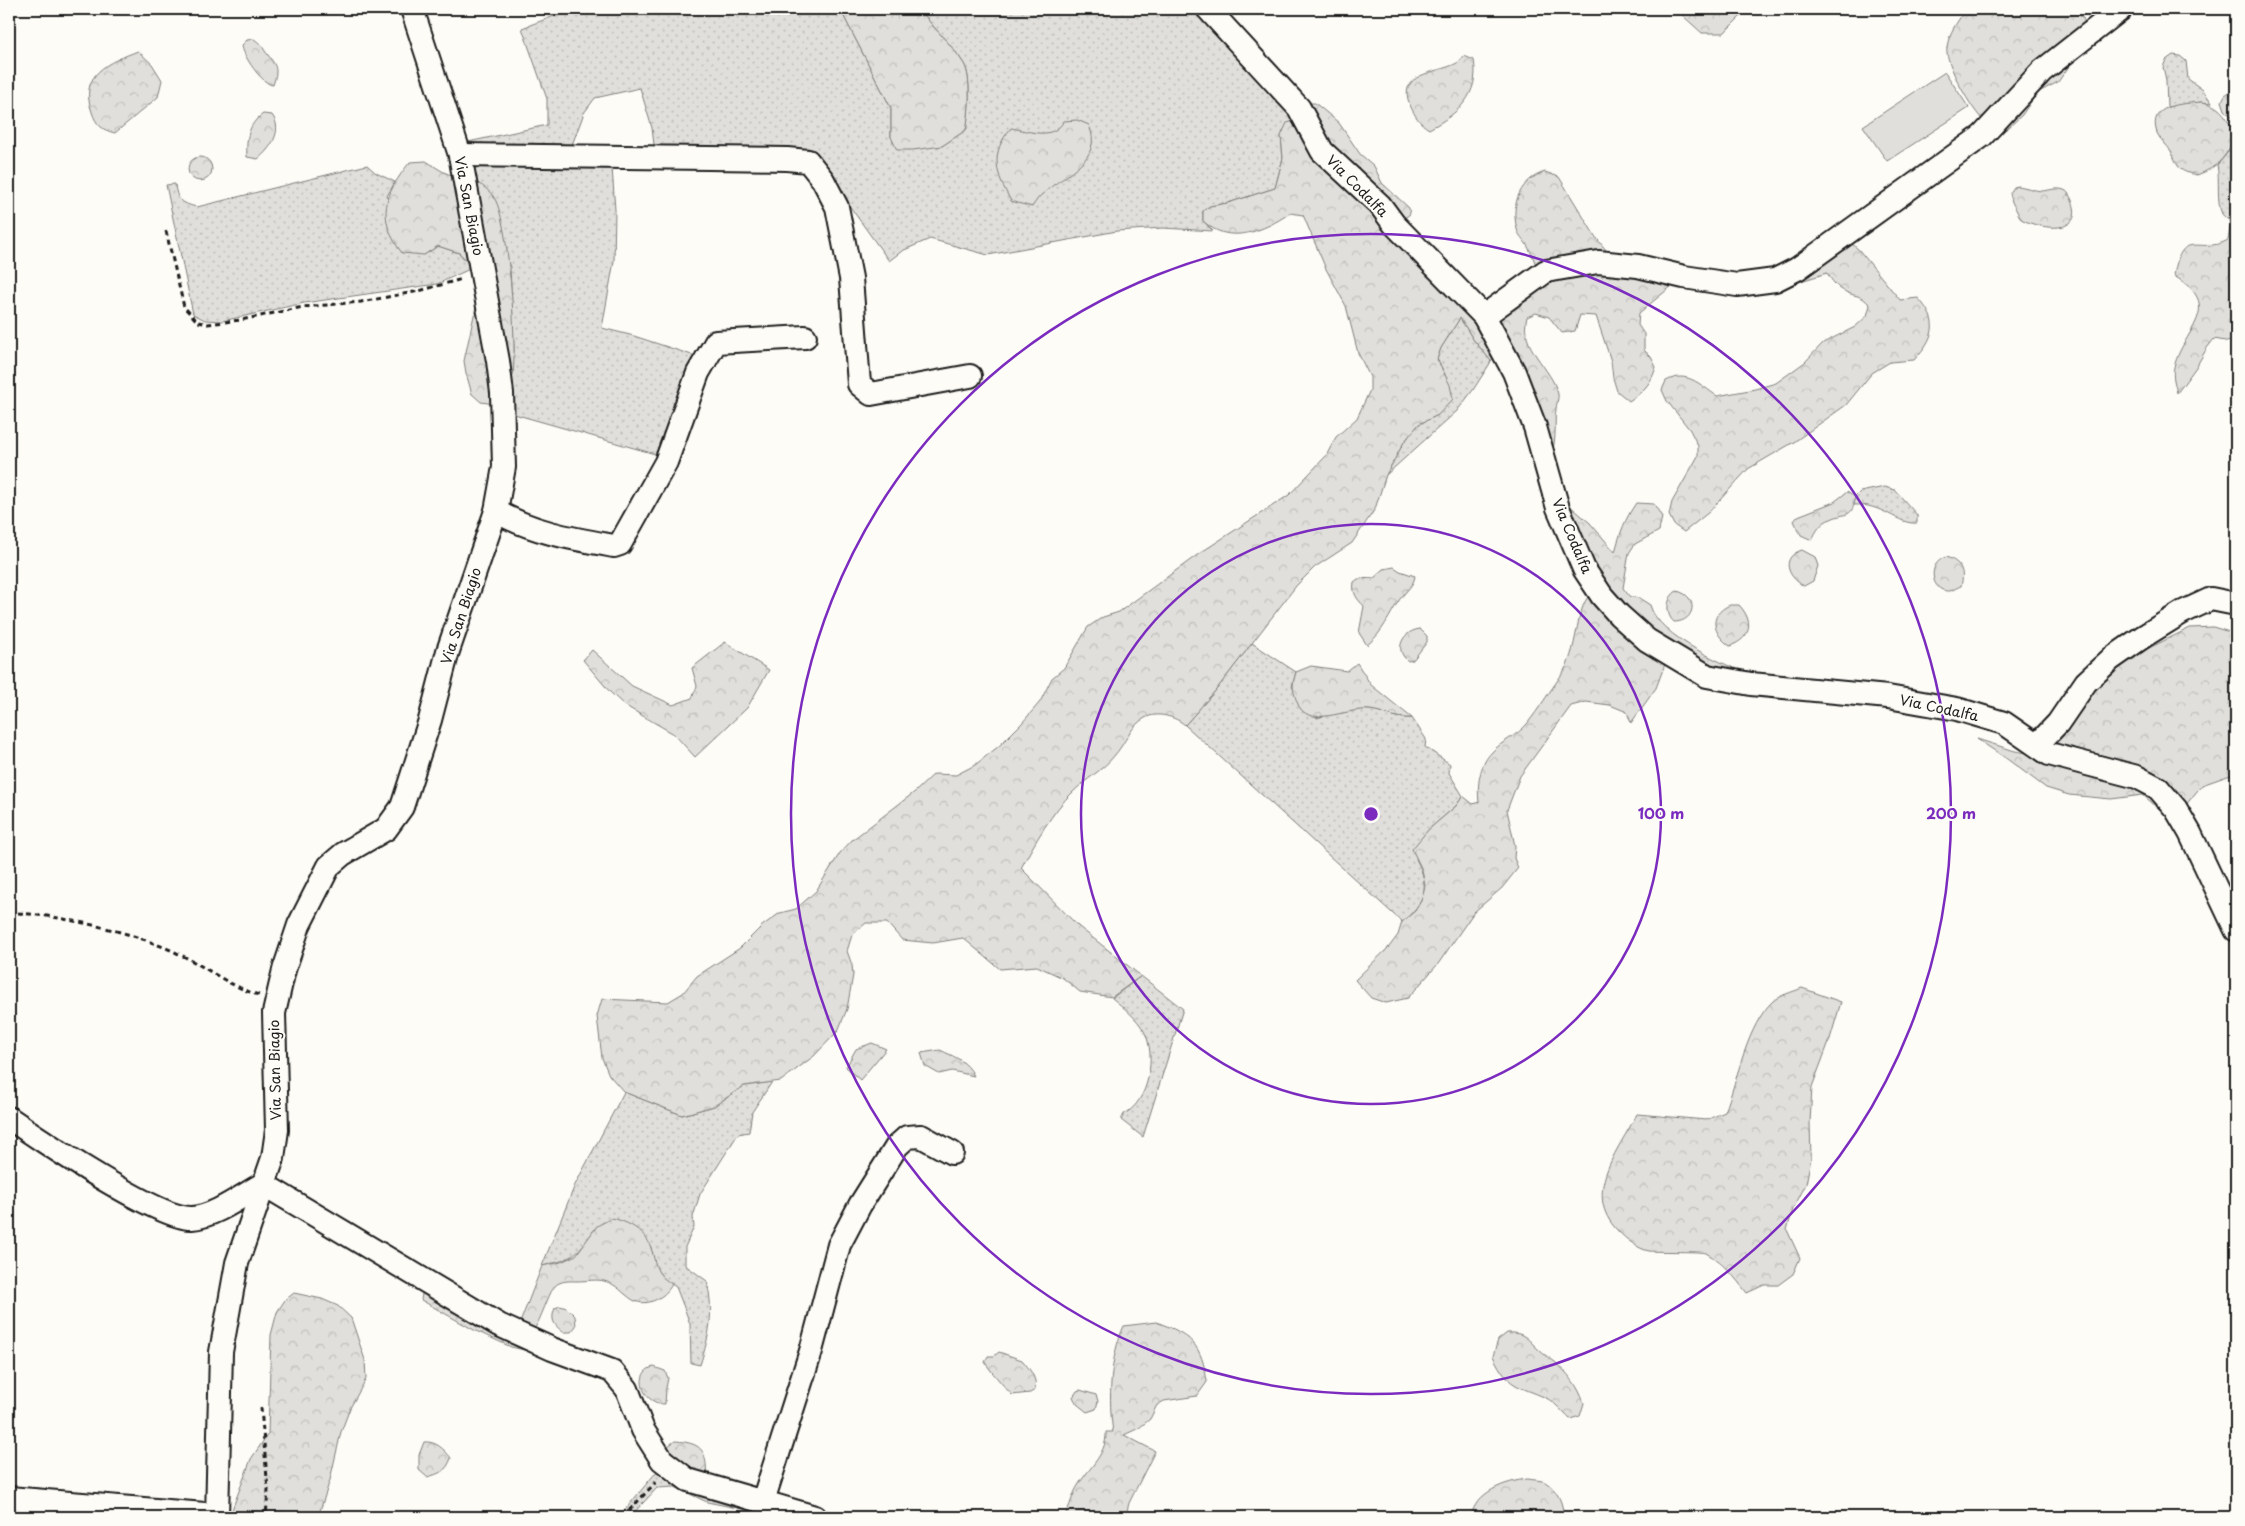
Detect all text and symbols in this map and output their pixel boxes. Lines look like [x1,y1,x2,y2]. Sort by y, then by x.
street label: Via Codalfa [1322,150,1393,222]
street label: Via San Biagio [450,154,489,257]
street label: Via Codalfa [1547,495,1598,577]
street label: Via San Biagio [435,565,486,667]
street label: Via Codalfa [1898,689,1981,726]
text: 100 m [1638,801,1684,824]
text: 200 m [1926,801,1976,824]
centre of rings [1362,805,1380,823]
street label: Via San Biagio [263,1019,286,1121]

